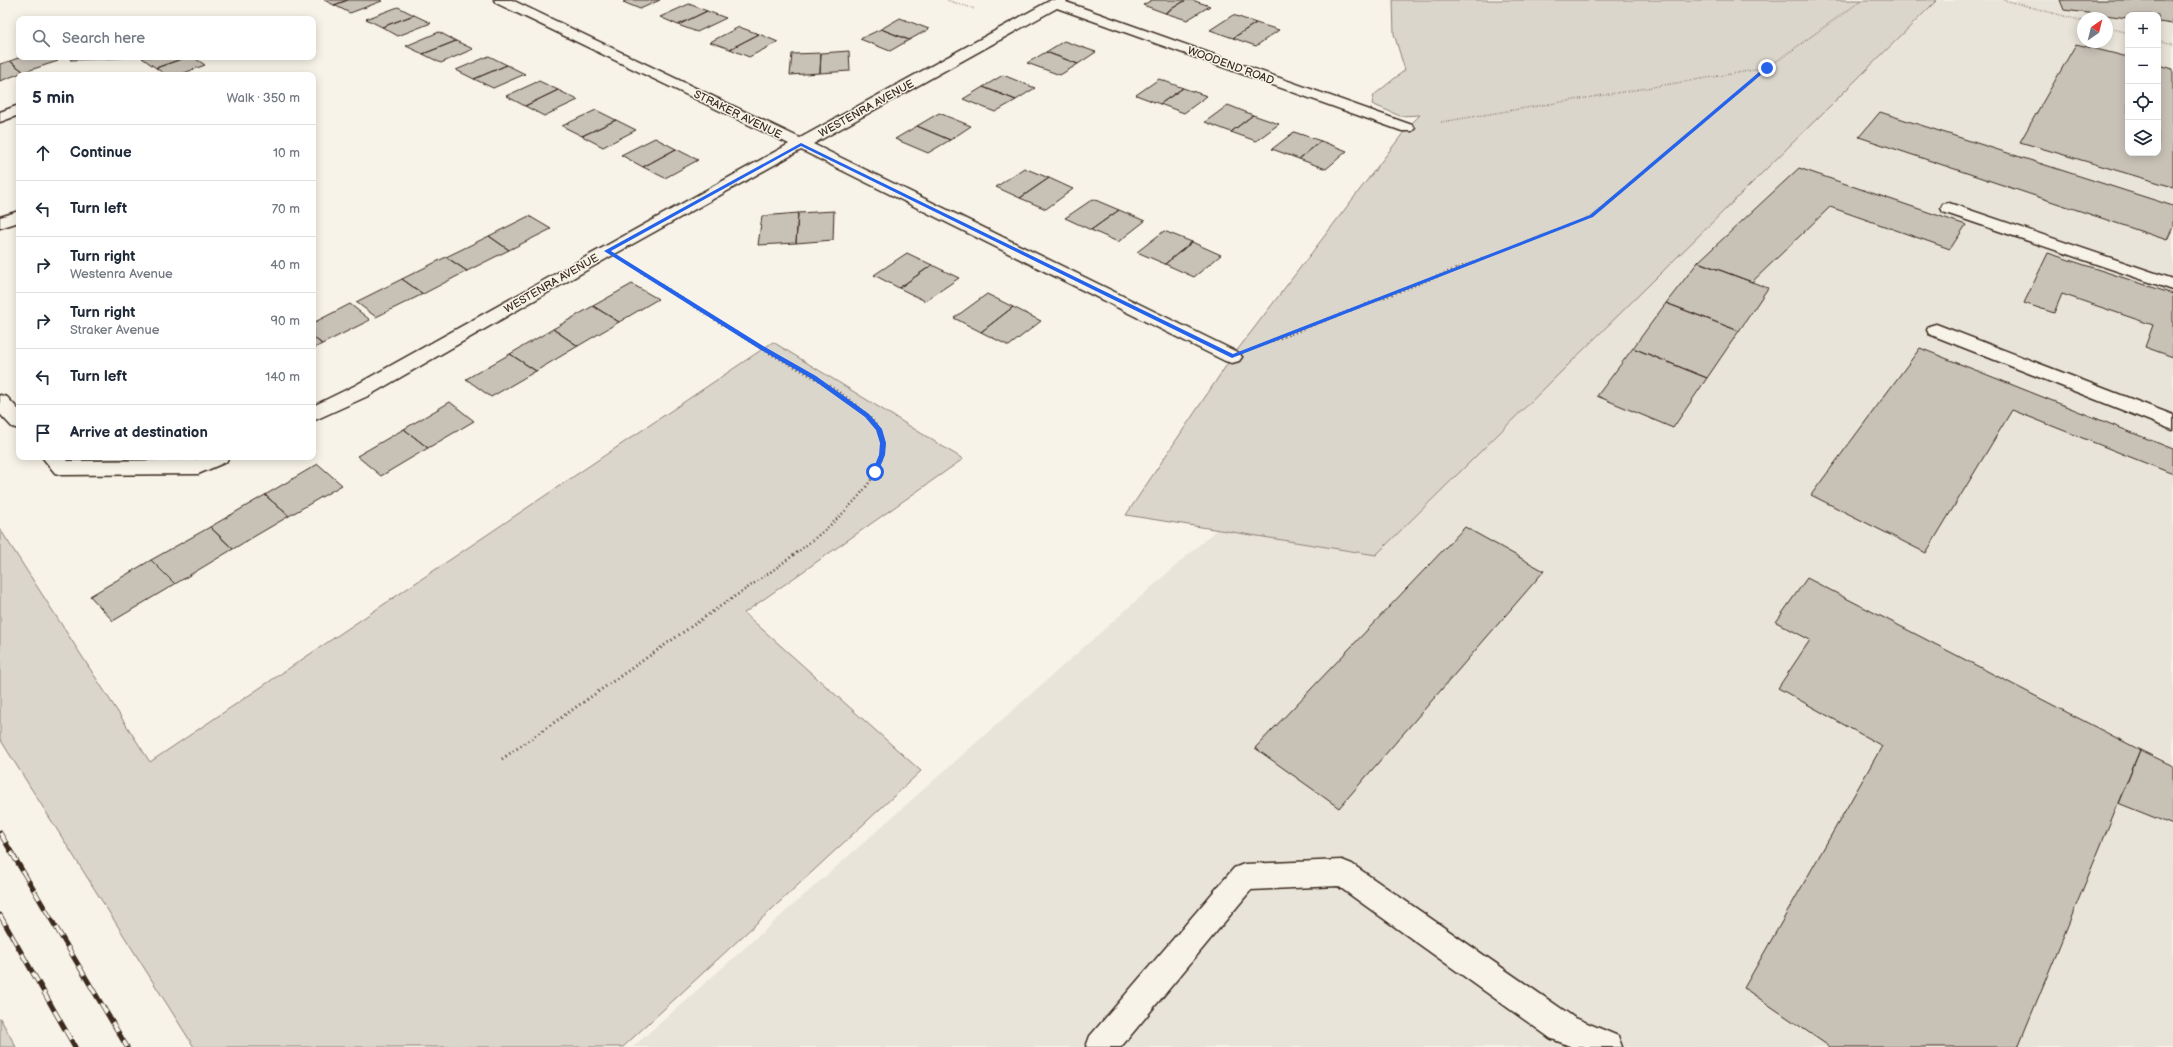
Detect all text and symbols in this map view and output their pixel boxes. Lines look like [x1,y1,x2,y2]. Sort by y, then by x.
north arrow [2077,12,2113,48]
map controls [2125,12,2161,156]
button: + [2125,12,2161,48]
search box [16,16,316,60]
icon: search [30,27,52,49]
text: Search here [62,29,145,48]
street label: WOODEND ROAD [1186,44,1276,87]
button: − [2125,48,2161,84]
route end [1758,59,1776,77]
street label: WESTENRA AVENUE [816,77,916,140]
button: locate [2125,84,2161,120]
text: 5 min [32,88,75,108]
street label: STRAKER AVENUE [692,88,784,141]
text: Walk · 350 m [226,90,300,106]
button: layers [2125,120,2161,156]
icon: ahead [32,142,54,164]
text: Continue [70,143,132,162]
text: 10 m [273,145,300,161]
icon: left [32,198,54,220]
text: Turn left [70,199,127,218]
text: 70 m [272,201,300,217]
text: Turn right [70,247,135,266]
street label: WESTENRA AVENUE [502,251,601,316]
icon: right [32,254,54,276]
text: 40 m [270,257,300,273]
text: Westenra Avenue [70,266,173,282]
text: Turn right [70,303,135,322]
icon: right [32,310,54,332]
text: 90 m [271,313,300,329]
text: Straker Avenue [70,322,159,338]
icon: left [32,366,54,388]
text: Turn left [70,367,127,386]
text: 140 m [265,369,300,385]
icon: arrive [32,422,54,444]
text: Arrive at destination [70,423,208,442]
route start [866,463,884,481]

